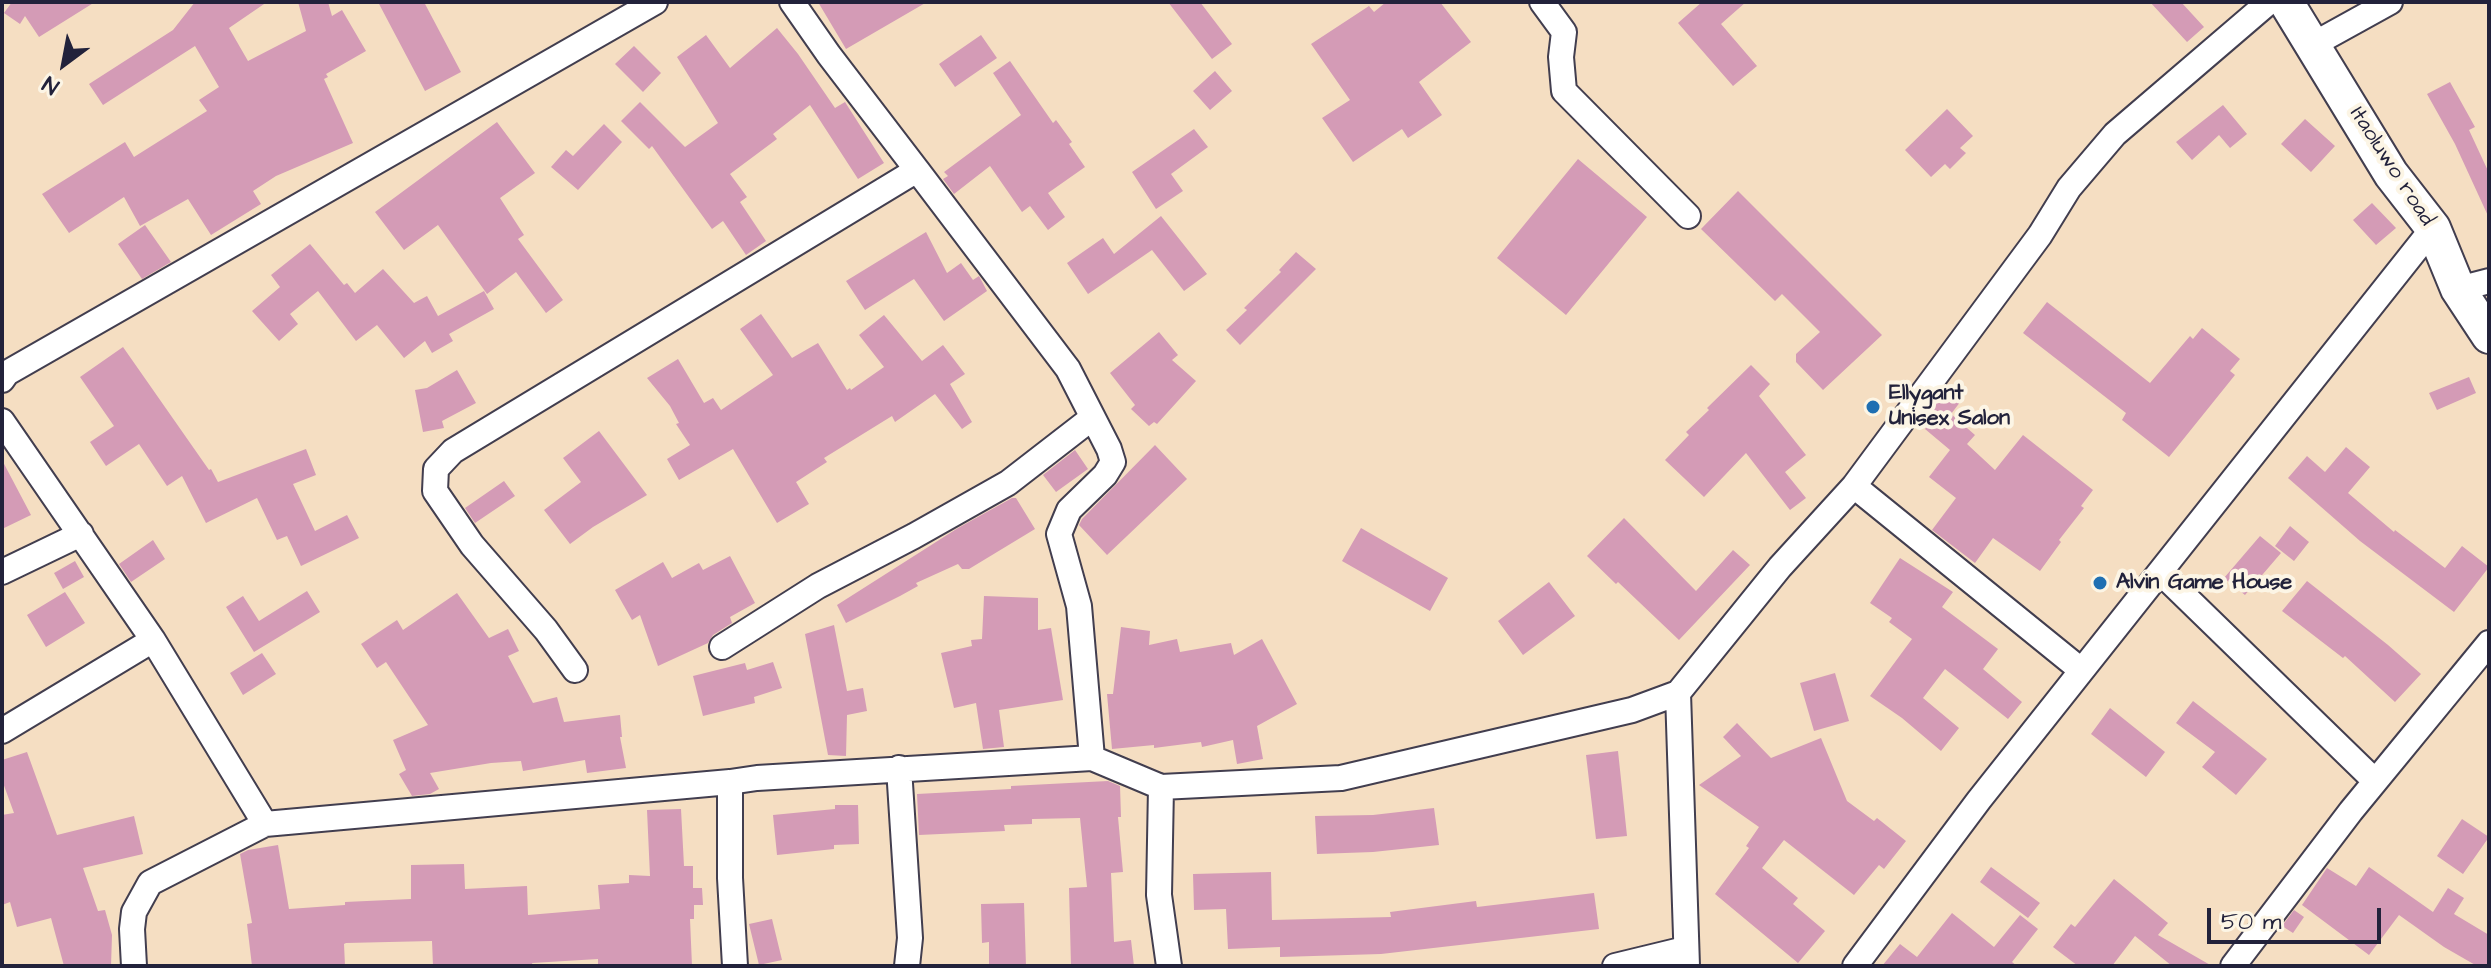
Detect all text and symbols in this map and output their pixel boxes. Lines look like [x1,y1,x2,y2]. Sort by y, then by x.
north arrow [24,24,104,104]
text: N [37,68,65,102]
street label: Itaoluwo road [2343,103,2439,231]
place label: Ellygant Unisex Salon [1889,381,2010,432]
marker: Ellygant Unisex Salon [1864,398,1882,416]
place label: Alvin Game House [2116,570,2292,596]
marker: Alvin Game House [2091,574,2109,592]
scale bar [2211,892,2385,942]
text: 50 m [2221,905,2281,939]

